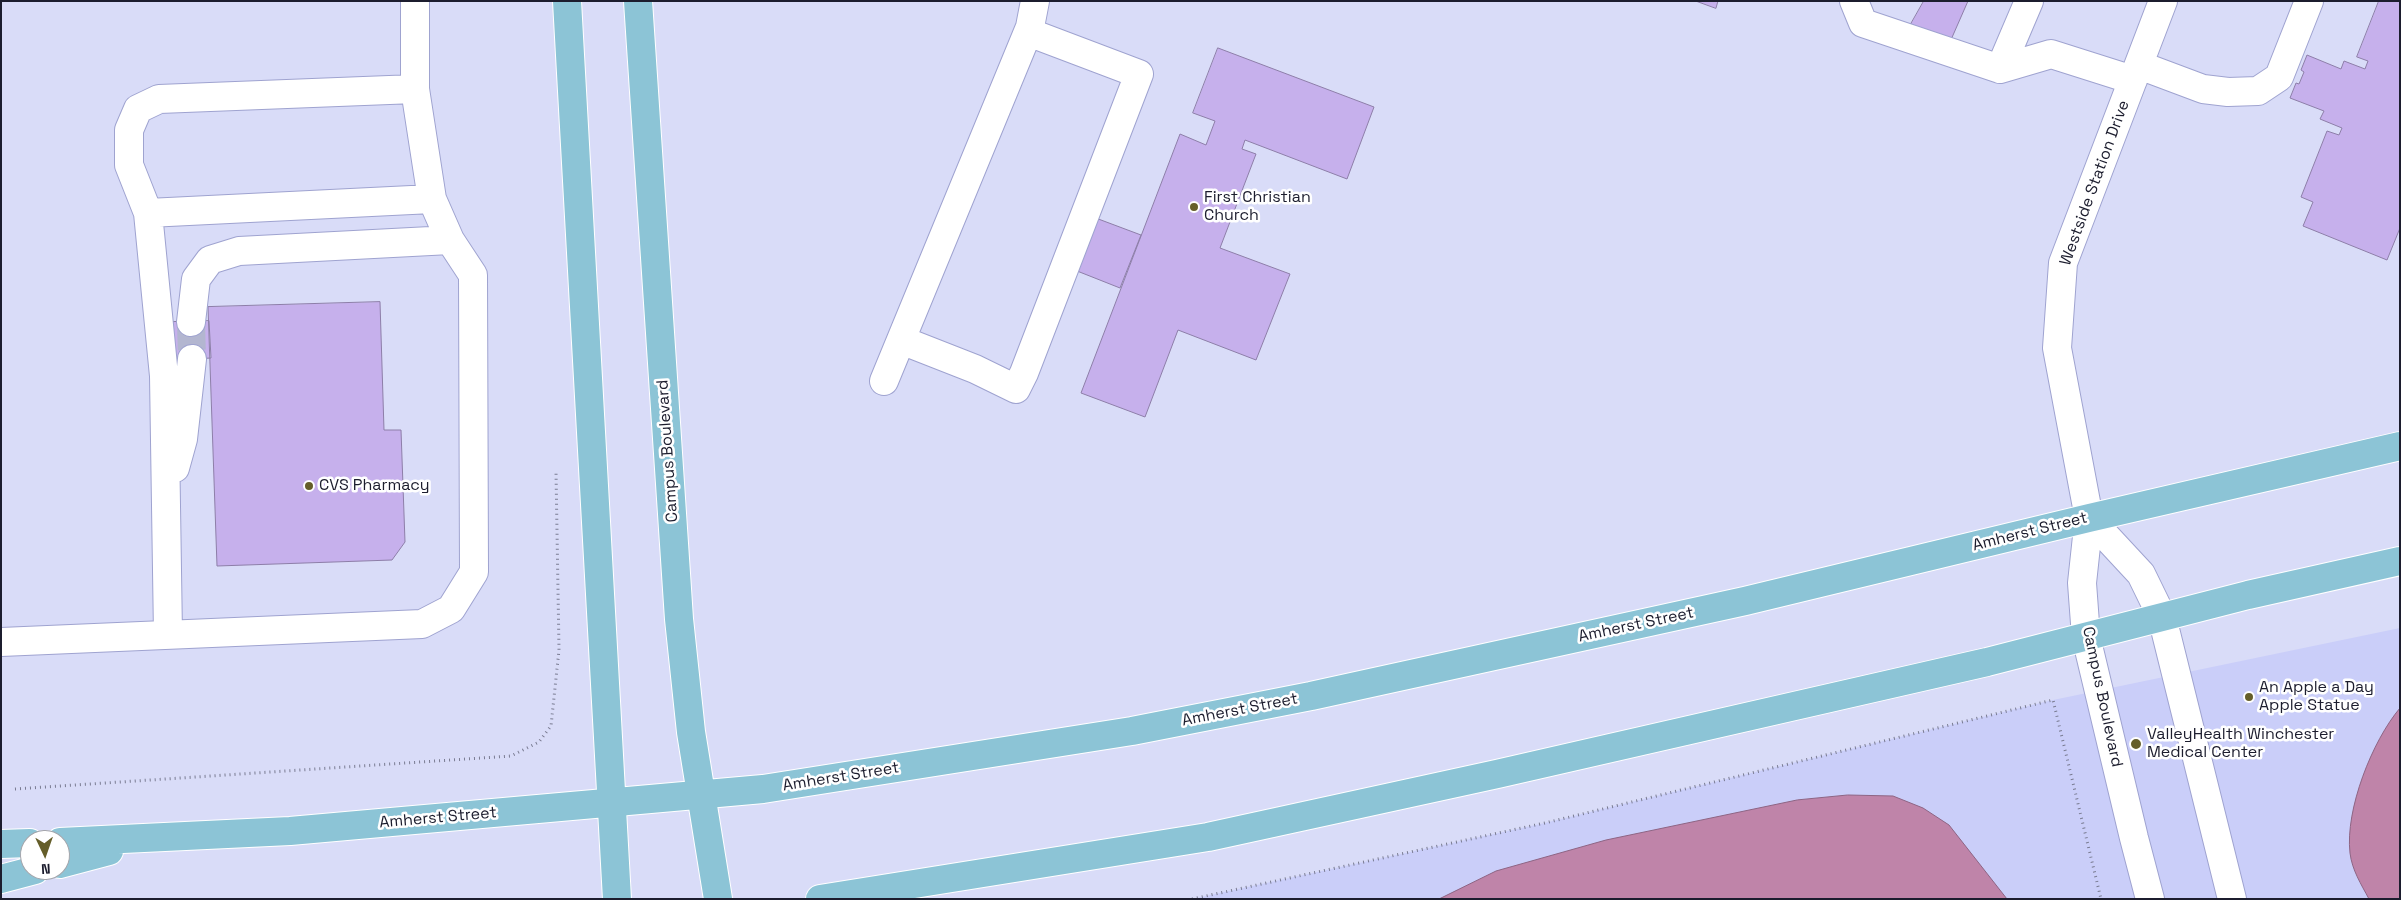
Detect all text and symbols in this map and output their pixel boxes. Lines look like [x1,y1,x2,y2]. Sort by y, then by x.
street label: Westside Station Drive [2056,98,2134,268]
place label: First Christian Church [1204,188,1311,226]
marker: First Christian Church [1188,201,1200,213]
street label: Campus Boulevard [653,379,683,523]
place label: CVS Pharmacy [319,476,430,496]
marker: CVS Pharmacy [303,480,315,492]
street label: Amherst Street [1971,508,2089,556]
street label: Amherst Street [1576,603,1696,647]
street label: Campus Boulevard [2078,625,2126,769]
place label: An Apple a Day Apple Statue [2259,678,2374,716]
street label: Amherst Street [1180,689,1300,731]
marker: An Apple a Day Apple Statue [2243,691,2255,703]
place label: ValleyHealth Winchester Medical Center [2147,725,2334,763]
marker: ValleyHealth Winchester Medical Center [2129,737,2143,751]
street label: Amherst Street [781,758,901,796]
street label: Amherst Street [379,803,497,833]
north arrow [20,830,70,880]
text: N [41,860,51,878]

